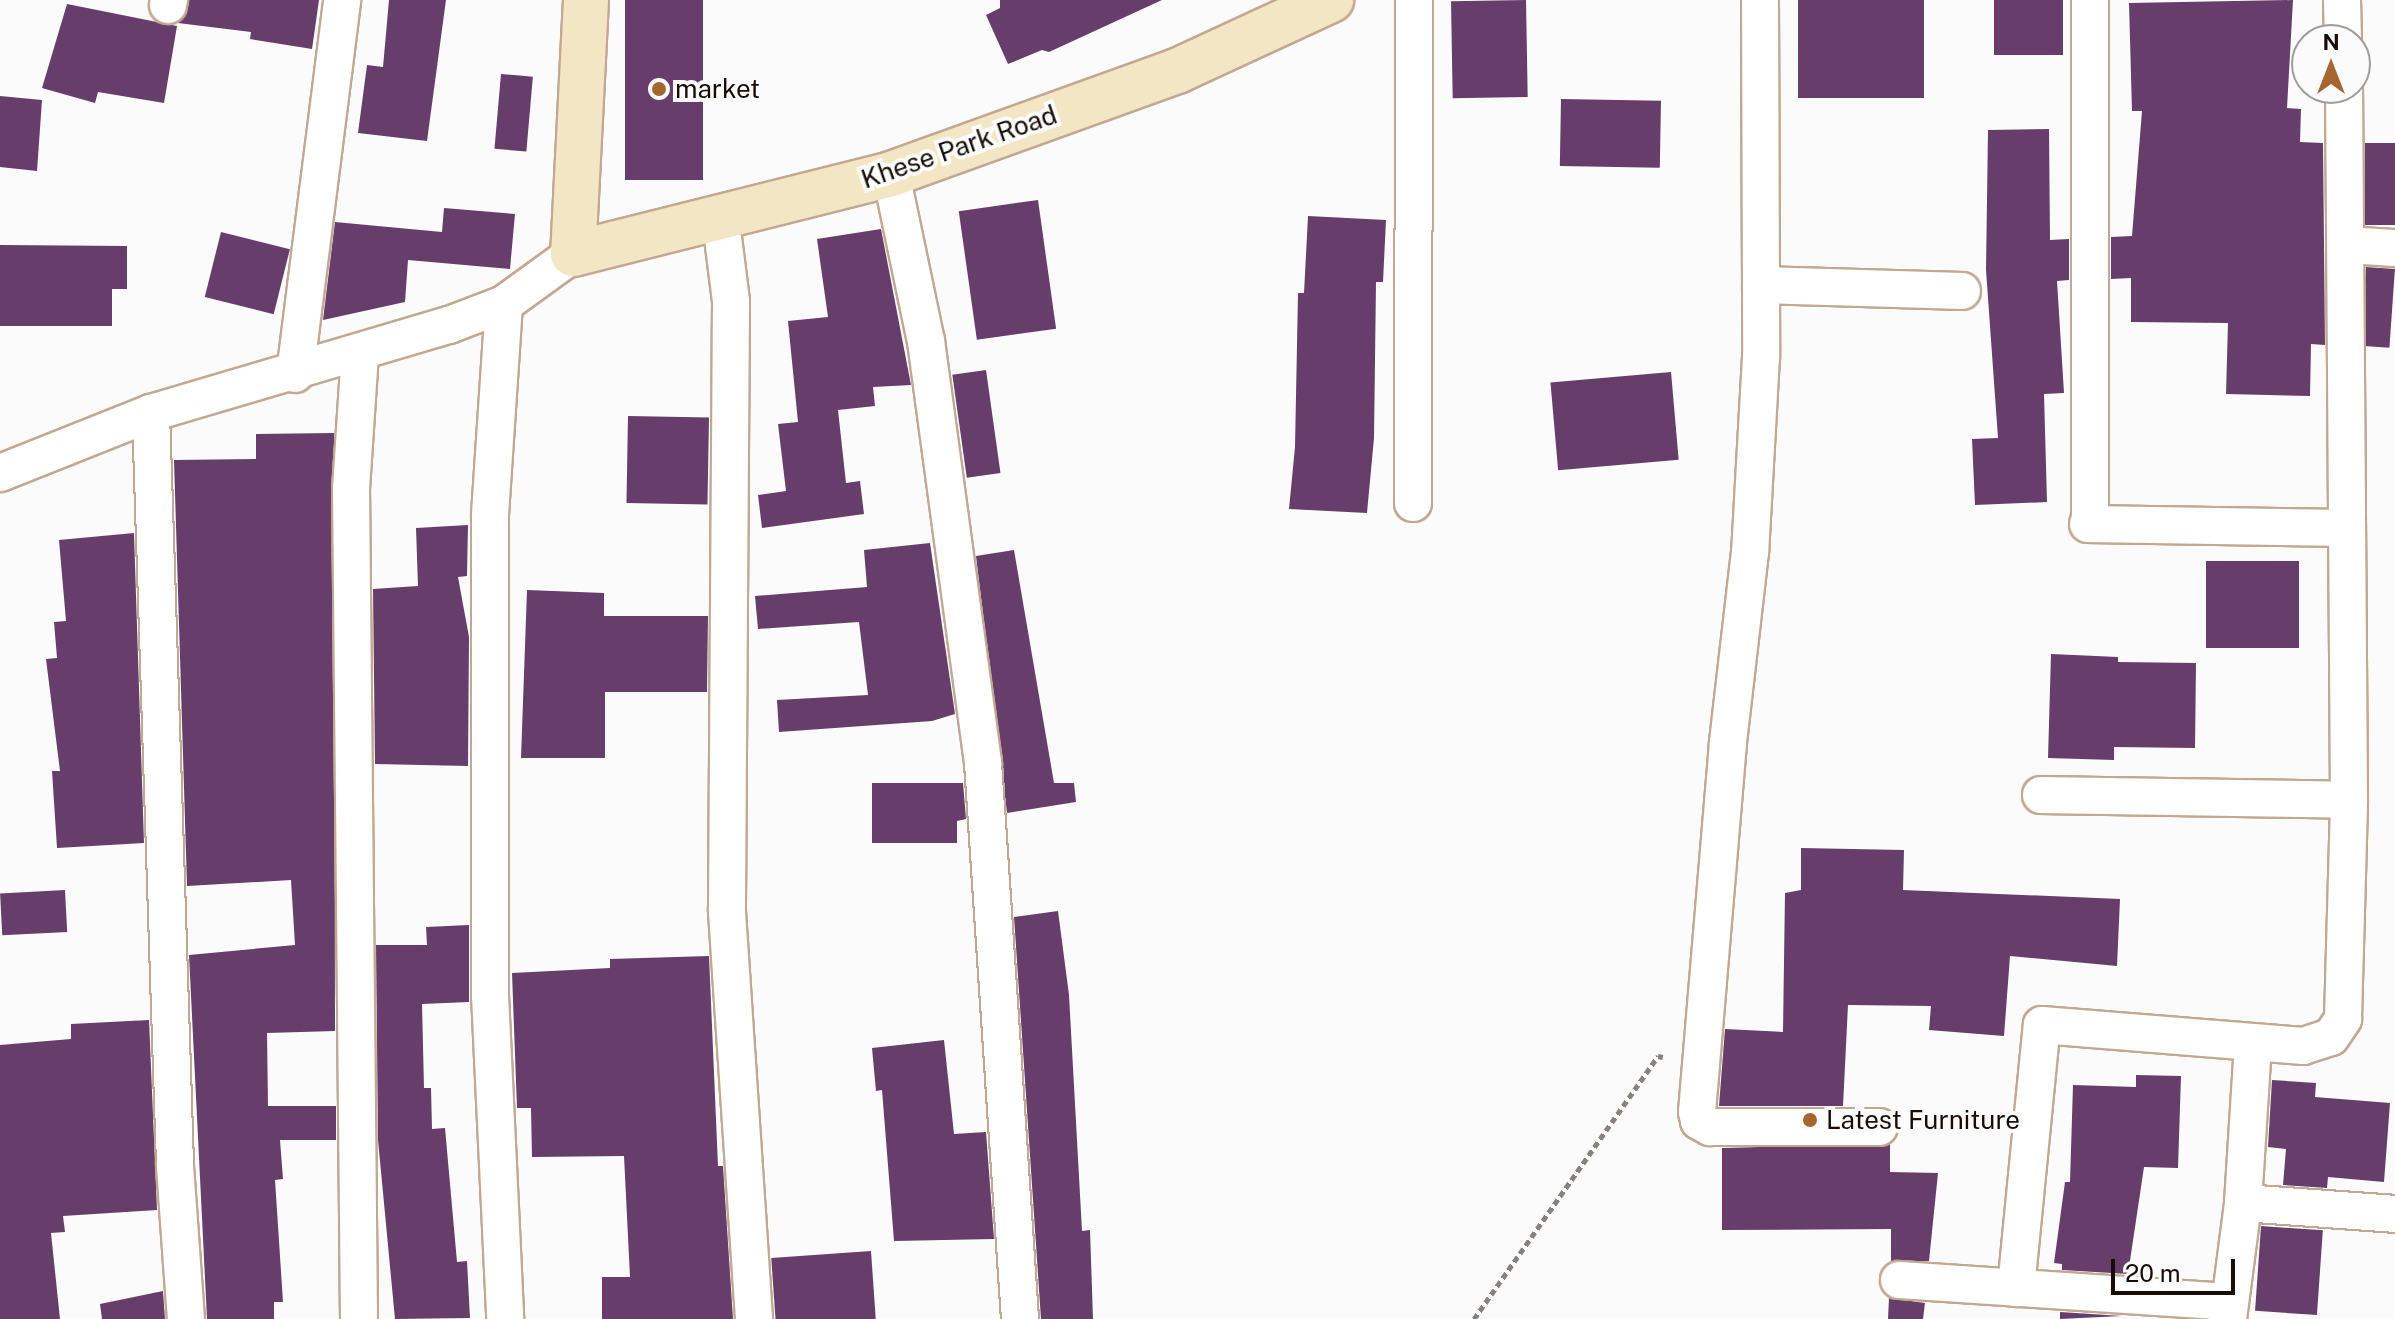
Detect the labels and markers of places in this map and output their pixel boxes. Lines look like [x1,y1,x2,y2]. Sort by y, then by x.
place label: market [675,73,760,105]
marker: market [650,80,668,98]
place label: Latest Furniture [1826,1104,2020,1136]
marker: Latest Furniture [1801,1111,1819,1129]

